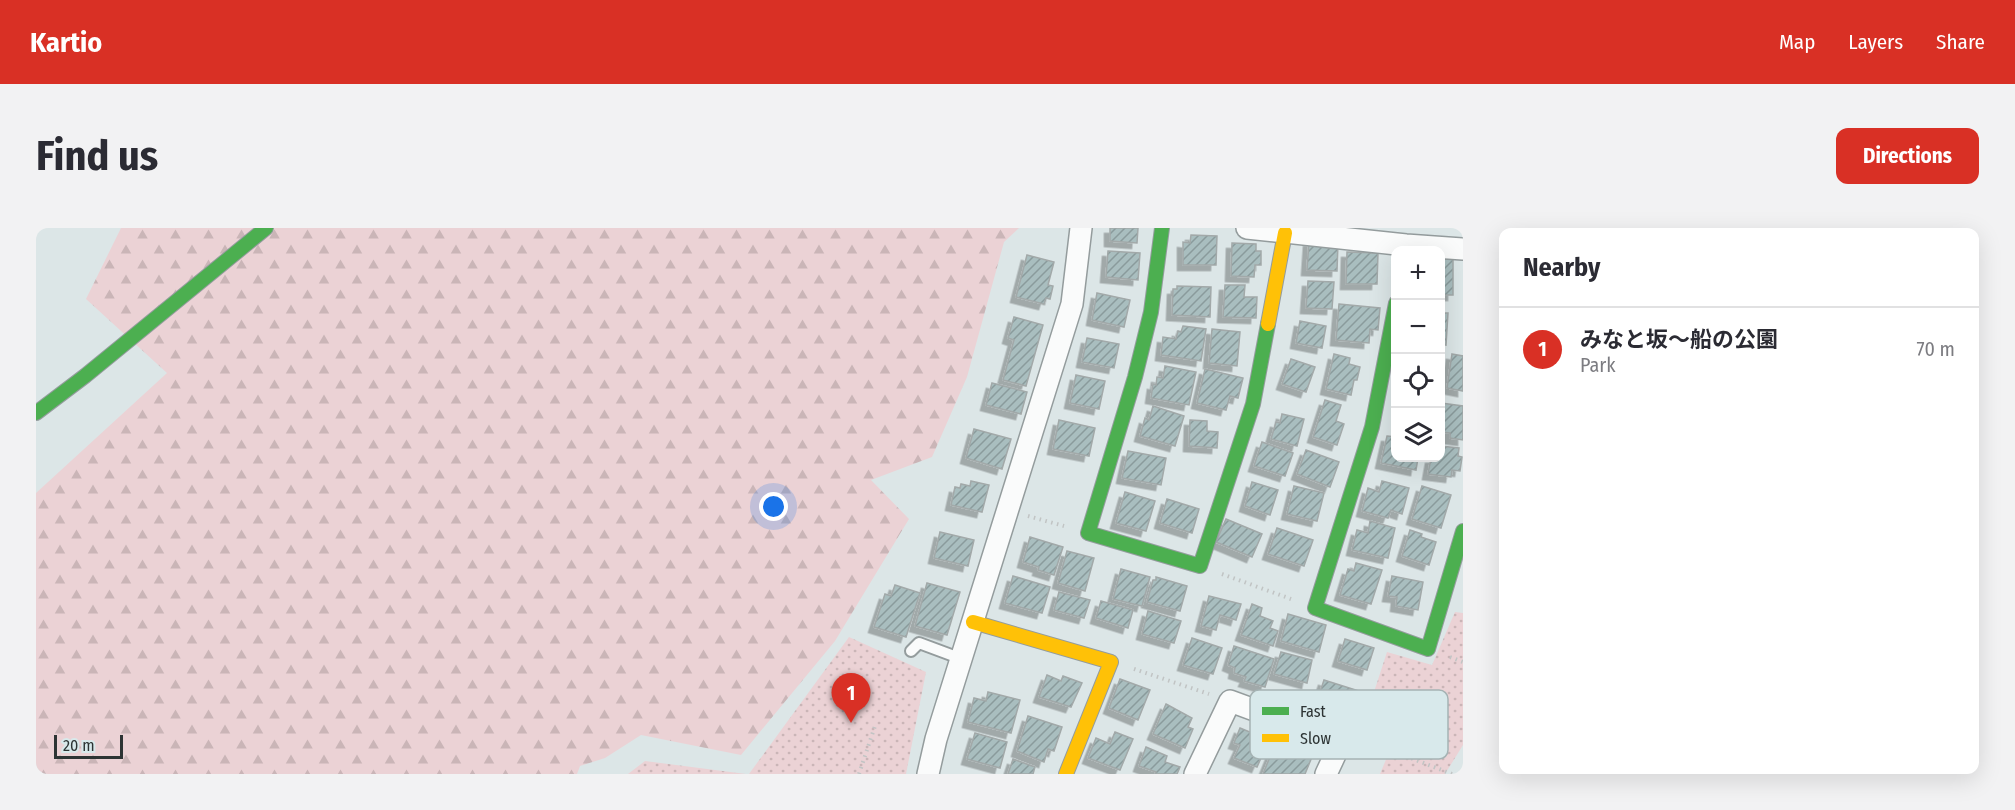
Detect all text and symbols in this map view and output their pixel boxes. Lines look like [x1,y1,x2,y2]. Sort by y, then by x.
text: Kartio [30,26,102,59]
text: Map [1779,29,1815,55]
text: Layers [1848,29,1903,55]
text: Share [1936,29,1985,55]
button: Directions [1836,128,1979,184]
text: Find us [36,131,158,181]
map controls [1391,246,1445,462]
button: + [1391,246,1445,300]
text: Nearby [1523,252,1600,283]
button: − [1391,300,1445,354]
text: みなと坂〜船の公園 [1580,326,1778,353]
text: 1 [1538,337,1547,361]
text: 70 m [1917,337,1955,361]
text: Park [1580,353,1616,377]
button: locate [1391,354,1445,408]
button: layers [1391,408,1445,462]
your location [759,492,788,521]
pin: 1 [832,674,870,723]
legend [1250,690,1448,759]
text: Fast [1300,702,1327,721]
text: Slow [1300,729,1331,748]
scale bar [54,732,123,760]
text: 20 m [63,736,94,755]

